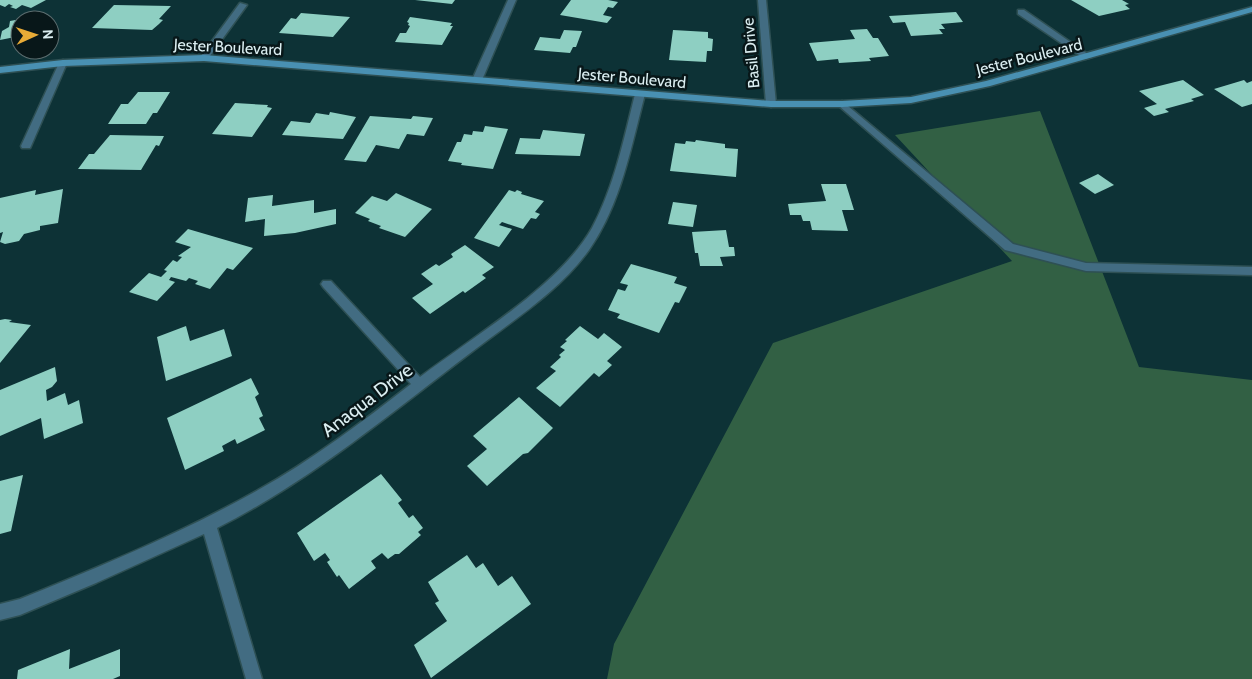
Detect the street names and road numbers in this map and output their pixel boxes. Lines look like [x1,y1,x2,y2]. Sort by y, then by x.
street label: Basil Drive [738,17,764,89]
street label: Jester Boulevard [172,35,283,59]
street label: Jester Boulevard [973,35,1084,80]
street label: Jester Boulevard [576,64,687,92]
street label: Anaqua Drive [317,358,417,442]

